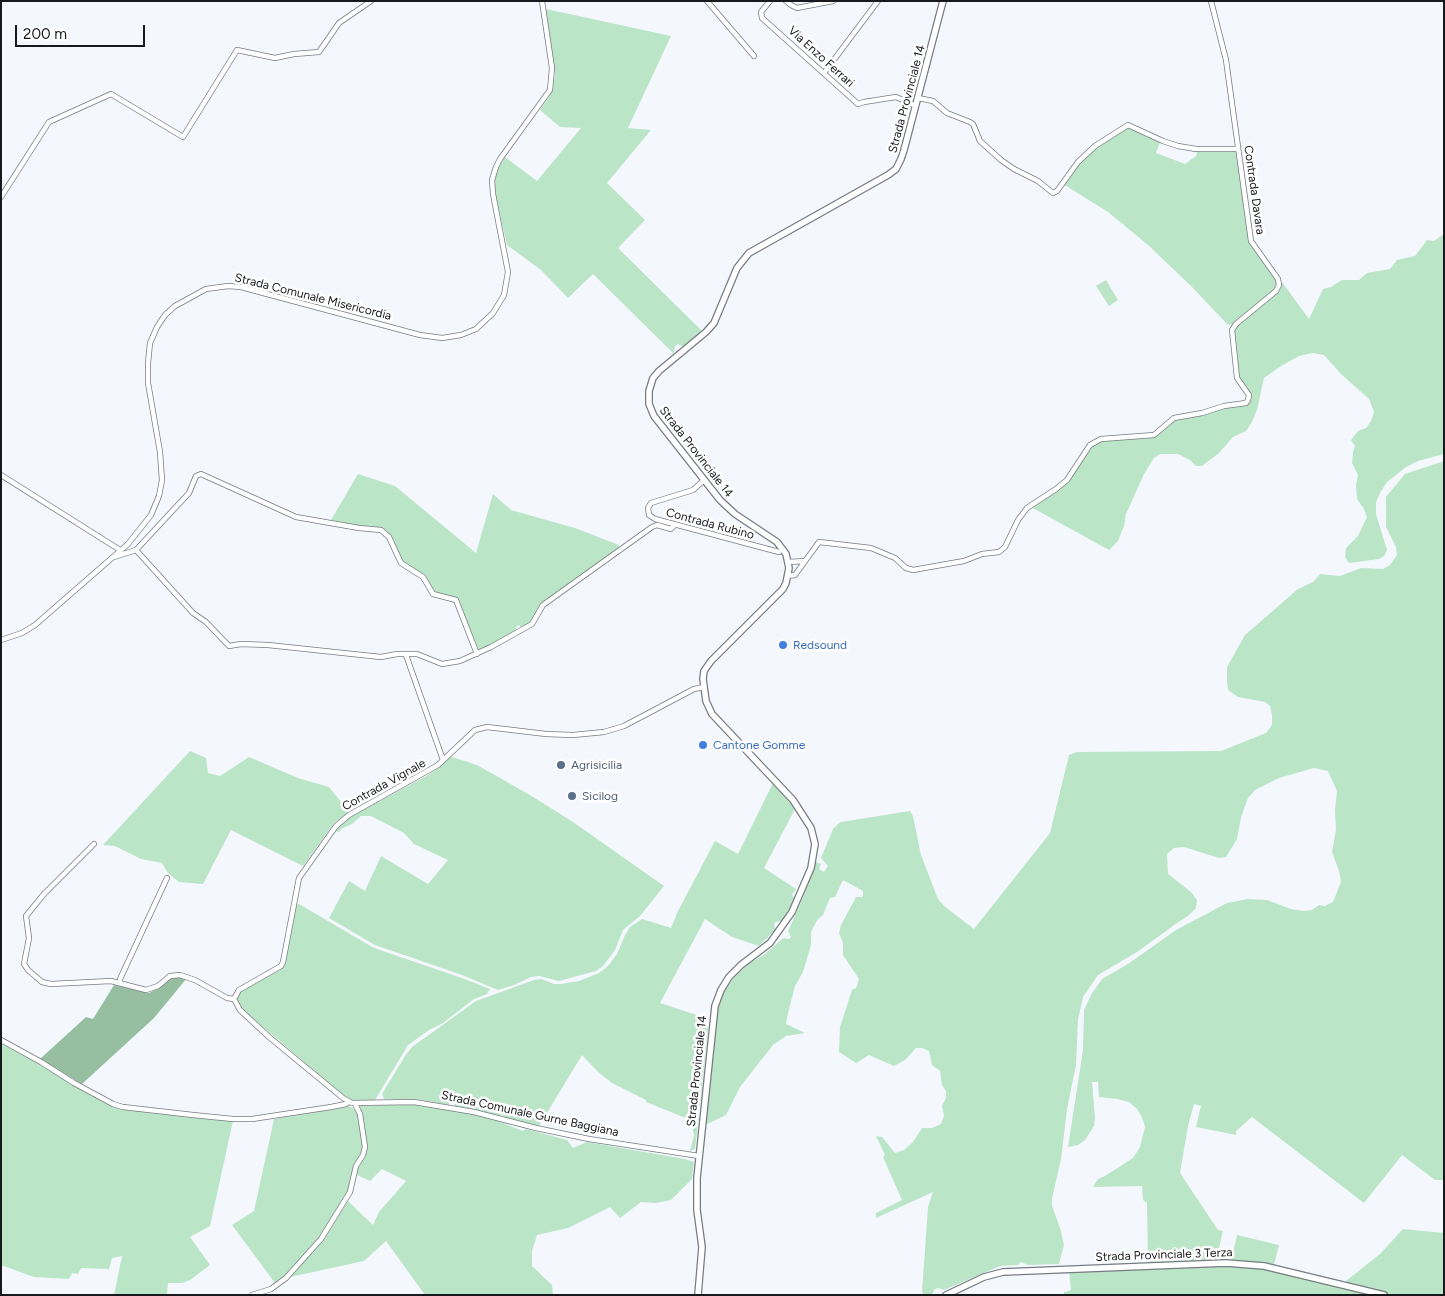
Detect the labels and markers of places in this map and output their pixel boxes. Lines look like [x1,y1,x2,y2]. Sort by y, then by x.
place label: Redsound [793,638,847,652]
marker: Redsound [777,639,789,651]
place label: Cantone Gomme [713,738,805,752]
marker: Cantone Gomme [697,739,709,751]
place label: Agrisicilia [571,758,622,772]
marker: Agrisicilia [555,759,567,771]
place label: Sicilog [582,789,618,803]
marker: Sicilog [566,790,578,802]

